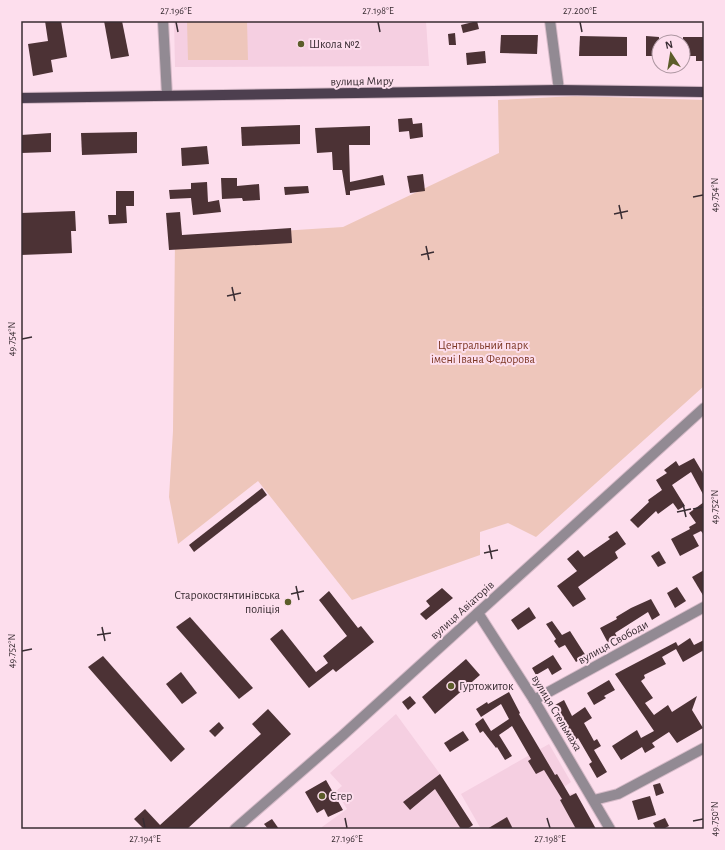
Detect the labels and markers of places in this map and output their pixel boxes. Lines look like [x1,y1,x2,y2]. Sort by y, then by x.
place label: Школа №2 [309,38,361,50]
marker: Школа №2 [296,39,306,49]
place label: Старокостянтинівська поліція [174,589,281,615]
marker: Старокостянтинівська поліція [283,597,293,607]
place label: Гуртожиток [459,680,514,693]
marker: Гуртожиток [446,681,456,691]
place label: Єгер [330,790,352,802]
marker: Єгер [317,791,327,801]

